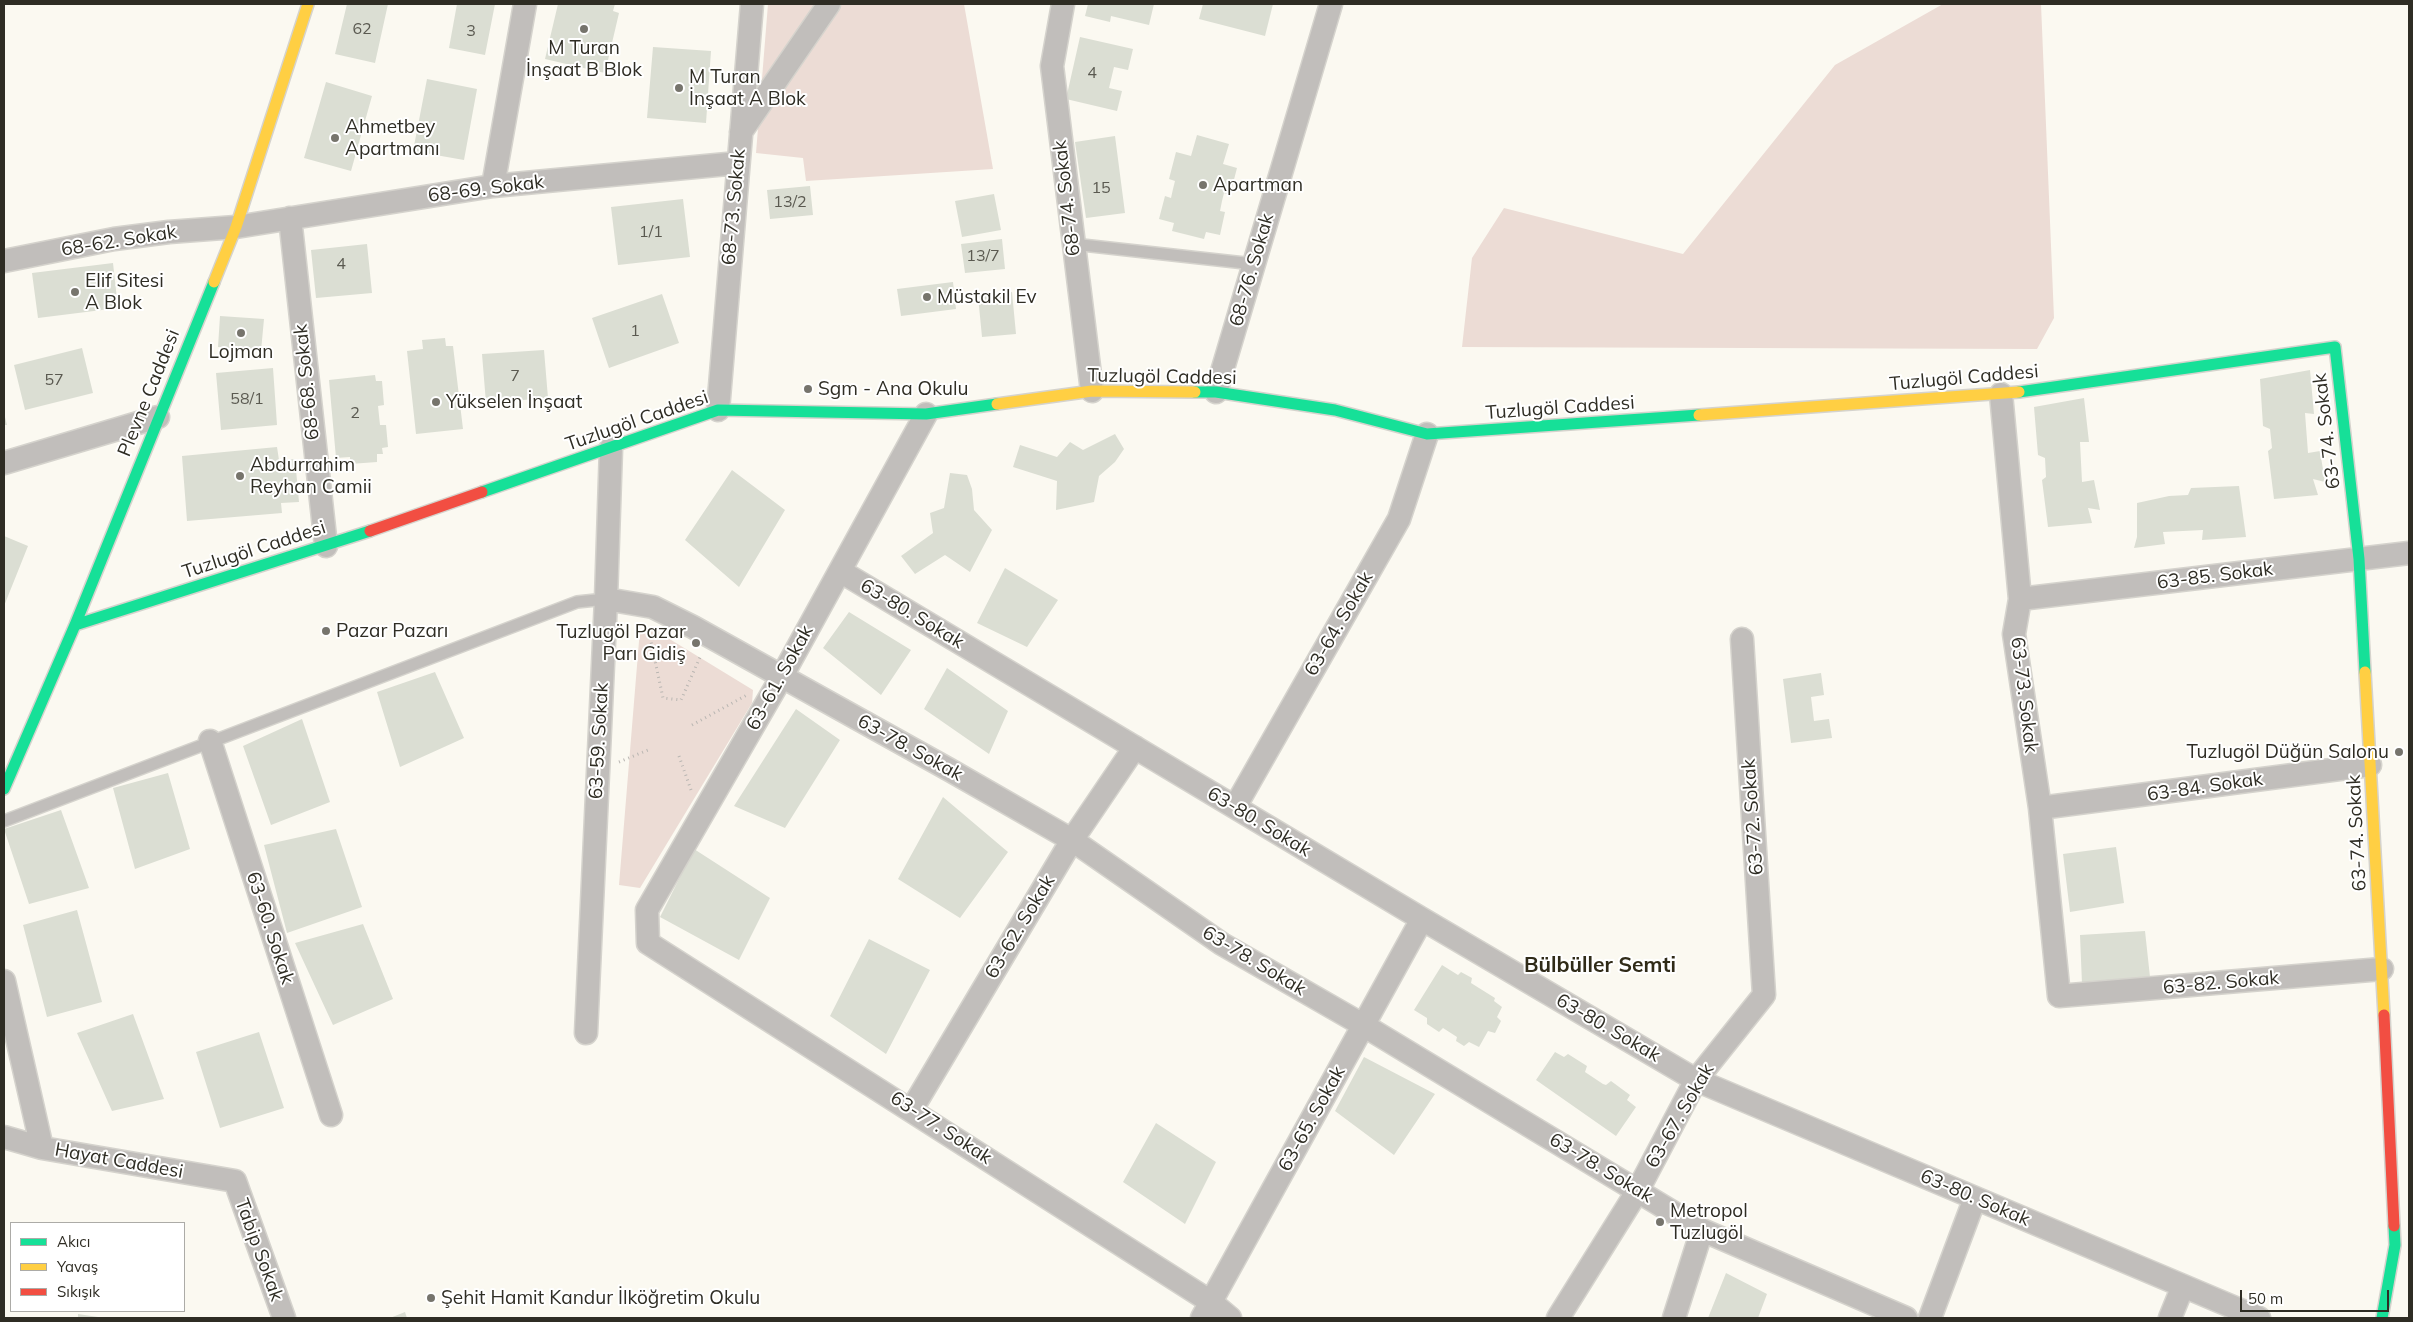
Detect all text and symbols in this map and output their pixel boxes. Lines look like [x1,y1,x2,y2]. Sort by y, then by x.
house number: 62 [352,19,372,39]
house number: 3 [466,21,476,41]
marker: M Turan İnşaat B Blok [578,23,590,35]
place label: M Turan İnşaat B Blok [526,37,642,81]
house number: 4 [1087,63,1097,83]
place label: M Turan İnşaat A Blok [689,66,806,110]
marker: M Turan İnşaat A Blok [673,82,685,94]
place label: Ahmetbey Apartmanı [345,116,440,160]
marker: Ahmetbey Apartmanı [329,132,341,144]
street label: 68-74. Sokak [1049,139,1085,257]
street label: 68-73. Sokak [718,148,750,266]
street label: 68-69. Sokak [427,171,545,207]
place label: Apartman [1213,174,1303,196]
house number: 15 [1091,178,1111,198]
marker: Apartman [1197,179,1209,191]
house number: 13/2 [773,192,807,212]
street label: 68-76. Sokak [1225,211,1279,329]
street label: 68-62. Sokak [60,221,178,261]
house number: 1/1 [639,222,663,242]
house number: 13/7 [966,246,1000,266]
house number: 4 [336,254,346,274]
place label: Elif Sitesi A Blok [85,270,164,314]
marker: Elif Sitesi A Blok [69,286,81,298]
place label: Müstakil Ev [937,286,1037,308]
marker: Müstakil Ev [921,291,933,303]
house number: 1 [630,321,640,341]
street label: 68-68. Sokak [290,323,324,441]
street label: Plevne Caddesi [113,326,185,460]
marker: Lojman [235,327,247,339]
place label: Lojman [209,341,273,363]
street label: Tuzlugöl Caddesi [1889,360,2039,396]
street label: Tuzlugöl Caddesi [1087,364,1237,390]
house number: 7 [510,366,520,386]
house number: 57 [44,370,64,390]
street label: 63-74. Sokak [2309,372,2345,490]
place label: Sgm - Ana Okulu [818,378,968,400]
marker: Sgm - Ana Okulu [802,383,814,395]
street label: Tuzlugöl Caddesi [563,386,711,456]
house number: 58/1 [230,389,264,409]
place label: Yükselen İnşaat [446,391,582,413]
street label: Tuzlugöl Caddesi [1485,391,1635,425]
marker: Yükselen İnşaat [430,396,442,408]
house number: 2 [350,403,360,423]
place label: Abdurrahim Reyhan Camii [250,454,372,498]
marker: Abdurrahim Reyhan Camii [234,470,246,482]
street label: Tuzlugöl Caddesi [179,516,329,584]
street label: 63-85. Sokak [2156,558,2274,594]
street label: 63-64. Sokak [1300,568,1378,680]
street label: 63-80. Sokak [856,574,968,654]
place label: Pazar Pazarı [336,620,448,642]
place label: Tuzlugöl Pazar Parı Gidiş [556,621,686,665]
street label: 63-61. Sokak [742,621,818,735]
marker: Pazar Pazarı [320,625,332,637]
street label: 63-73. Sokak [2006,636,2042,754]
marker: Tuzlugöl Pazar Parı Gidiş [690,637,702,649]
street label: 63-59. Sokak [585,682,613,800]
street label: 63-78. Sokak [853,710,967,786]
place label: Tuzlugöl Düğün Salonu [2186,741,2389,763]
marker: Tuzlugöl Düğün Salonu [2393,746,2405,758]
street label: 63-72. Sokak [1738,758,1768,876]
street label: 63-84. Sokak [2146,768,2264,806]
street label: 63-74. Sokak [2343,774,2371,892]
street label: 63-80. Sokak [1203,782,1315,862]
street label: 63-60. Sokak [241,869,299,987]
street label: 63-62. Sokak [980,871,1060,983]
street label: 63-78. Sokak [1198,921,1310,1001]
district label: Bülbüller Semti [1524,953,1676,979]
street label: 63-82. Sokak [2162,967,2280,999]
street label: 63-80. Sokak [1552,989,1664,1067]
street label: 63-67. Sokak [1641,1060,1719,1172]
street label: 63-65. Sokak [1274,1062,1350,1176]
street label: 63-77. Sokak [886,1087,996,1169]
street label: 63-78. Sokak [1545,1128,1657,1208]
street label: Hayat Caddesi [53,1138,185,1184]
street label: 63-80. Sokak [1917,1165,2033,1231]
street label: Tabip Sokak [230,1196,288,1304]
place label: Metropol Tuzlugöl [1670,1200,1748,1244]
marker: Metropol Tuzlugöl [1654,1216,1666,1228]
legend [10,1222,185,1312]
text: Akıcı [57,1232,90,1251]
text: Yavaş [57,1257,98,1276]
scale bar [2243,1280,2392,1312]
text: Sıkışık [57,1282,100,1301]
place label: Şehit Hamit Kandur İlköğretim Okulu [441,1287,760,1309]
text: 50 m [2248,1289,2283,1308]
marker: Şehit Hamit Kandur İlköğretim Okulu [425,1292,437,1304]

